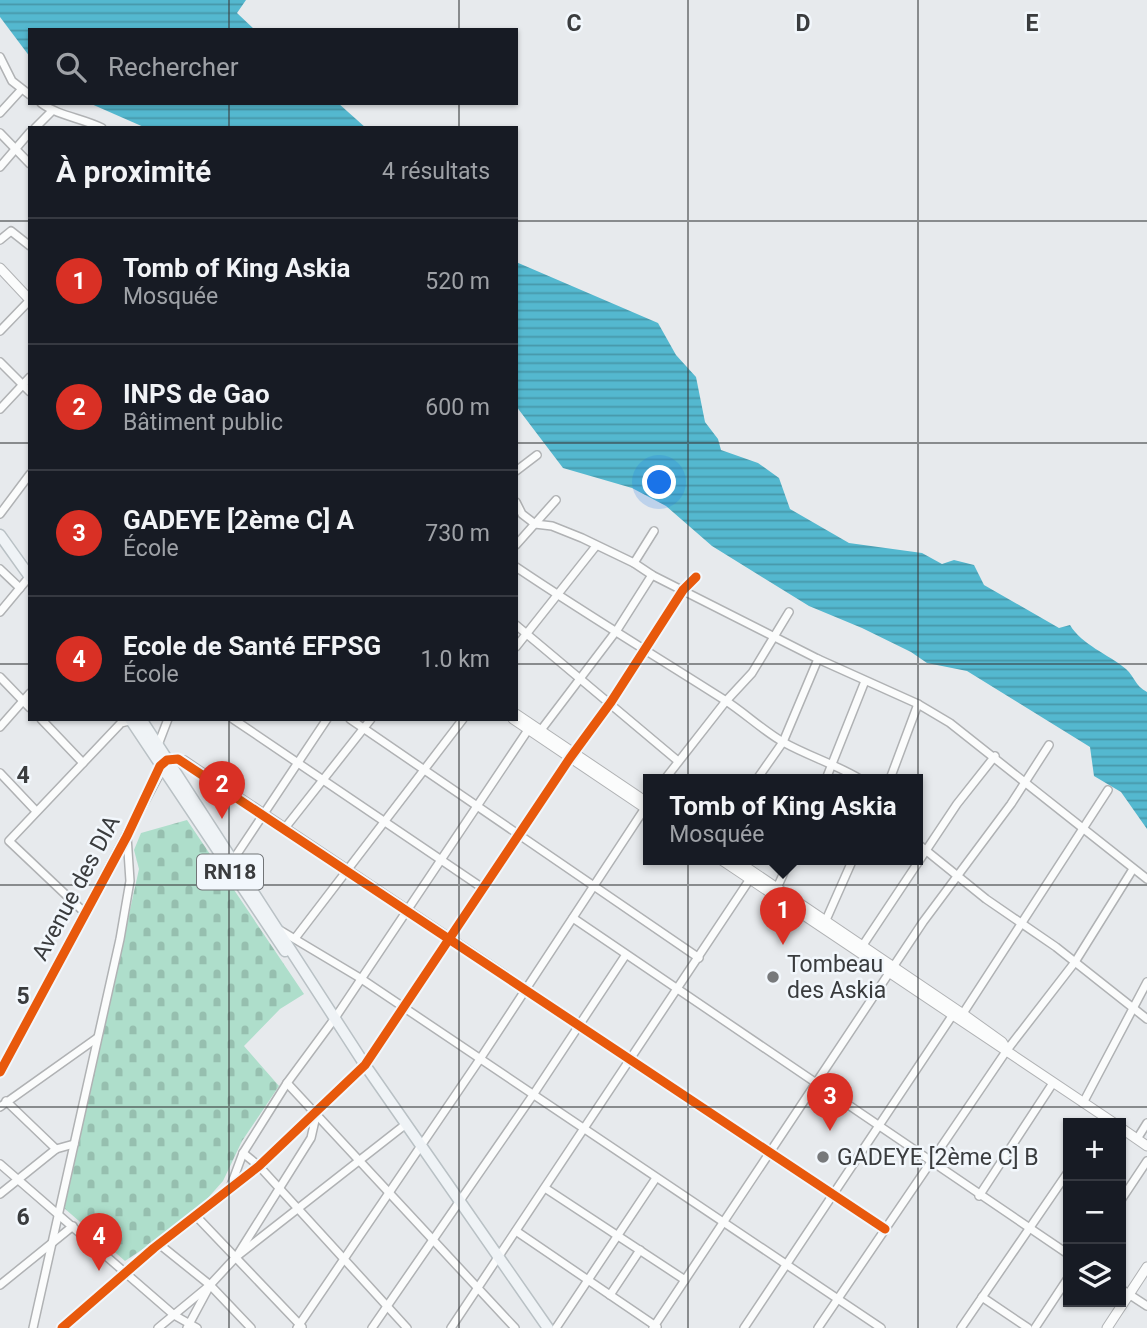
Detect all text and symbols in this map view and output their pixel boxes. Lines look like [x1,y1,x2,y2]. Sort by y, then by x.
text: C [566,10,582,37]
text: D [796,10,810,37]
text: E [1026,10,1039,37]
search box [28,28,518,105]
icon: search [52,48,90,86]
text: Rechercher [108,52,239,82]
text: À proximité [56,154,211,189]
text: 4 résultats [382,158,490,185]
text: Tomb of King Askia [123,253,350,283]
text: 1 [72,268,86,295]
text: 520 m [425,268,490,295]
text: Mosquée [123,283,218,310]
text: INPS de Gao [123,379,270,409]
text: 2 [72,394,86,421]
text: 600 m [425,394,490,421]
text: Bâtiment public [123,409,283,436]
your location [642,465,676,499]
text: GADEYE [2ème C] A [123,505,354,535]
text: 3 [72,520,86,547]
text: 730 m [425,520,490,547]
text: École [123,535,179,562]
text: Ecole de Santé EFPSG [123,631,381,661]
text: 4 [72,646,86,673]
text: 1.0 km [421,646,490,673]
text: École [123,661,179,688]
pin: 2 [199,761,245,819]
text: 4 [16,762,30,789]
popup [643,774,923,865]
text: Tomb of King Askia [669,791,897,821]
street label: Avenue des DIA [26,811,126,965]
text: Mosquée [669,821,764,848]
road number: RN18 [197,854,263,890]
pin: 1 [760,887,806,945]
place label: Tombeau des Askia [787,951,886,1004]
marker: Tombeau des Askia [765,969,781,985]
text: 5 [16,983,30,1010]
pin: 3 [807,1073,853,1131]
map controls [1063,1118,1126,1307]
button: + [1063,1118,1126,1181]
place label: GADEYE [2ème C] B [837,1144,1039,1171]
marker: GADEYE [2ème C] B [815,1149,831,1165]
button: − [1063,1181,1126,1244]
text: 6 [16,1204,30,1231]
pin: 4 [76,1213,122,1271]
button: layers [1063,1244,1126,1307]

